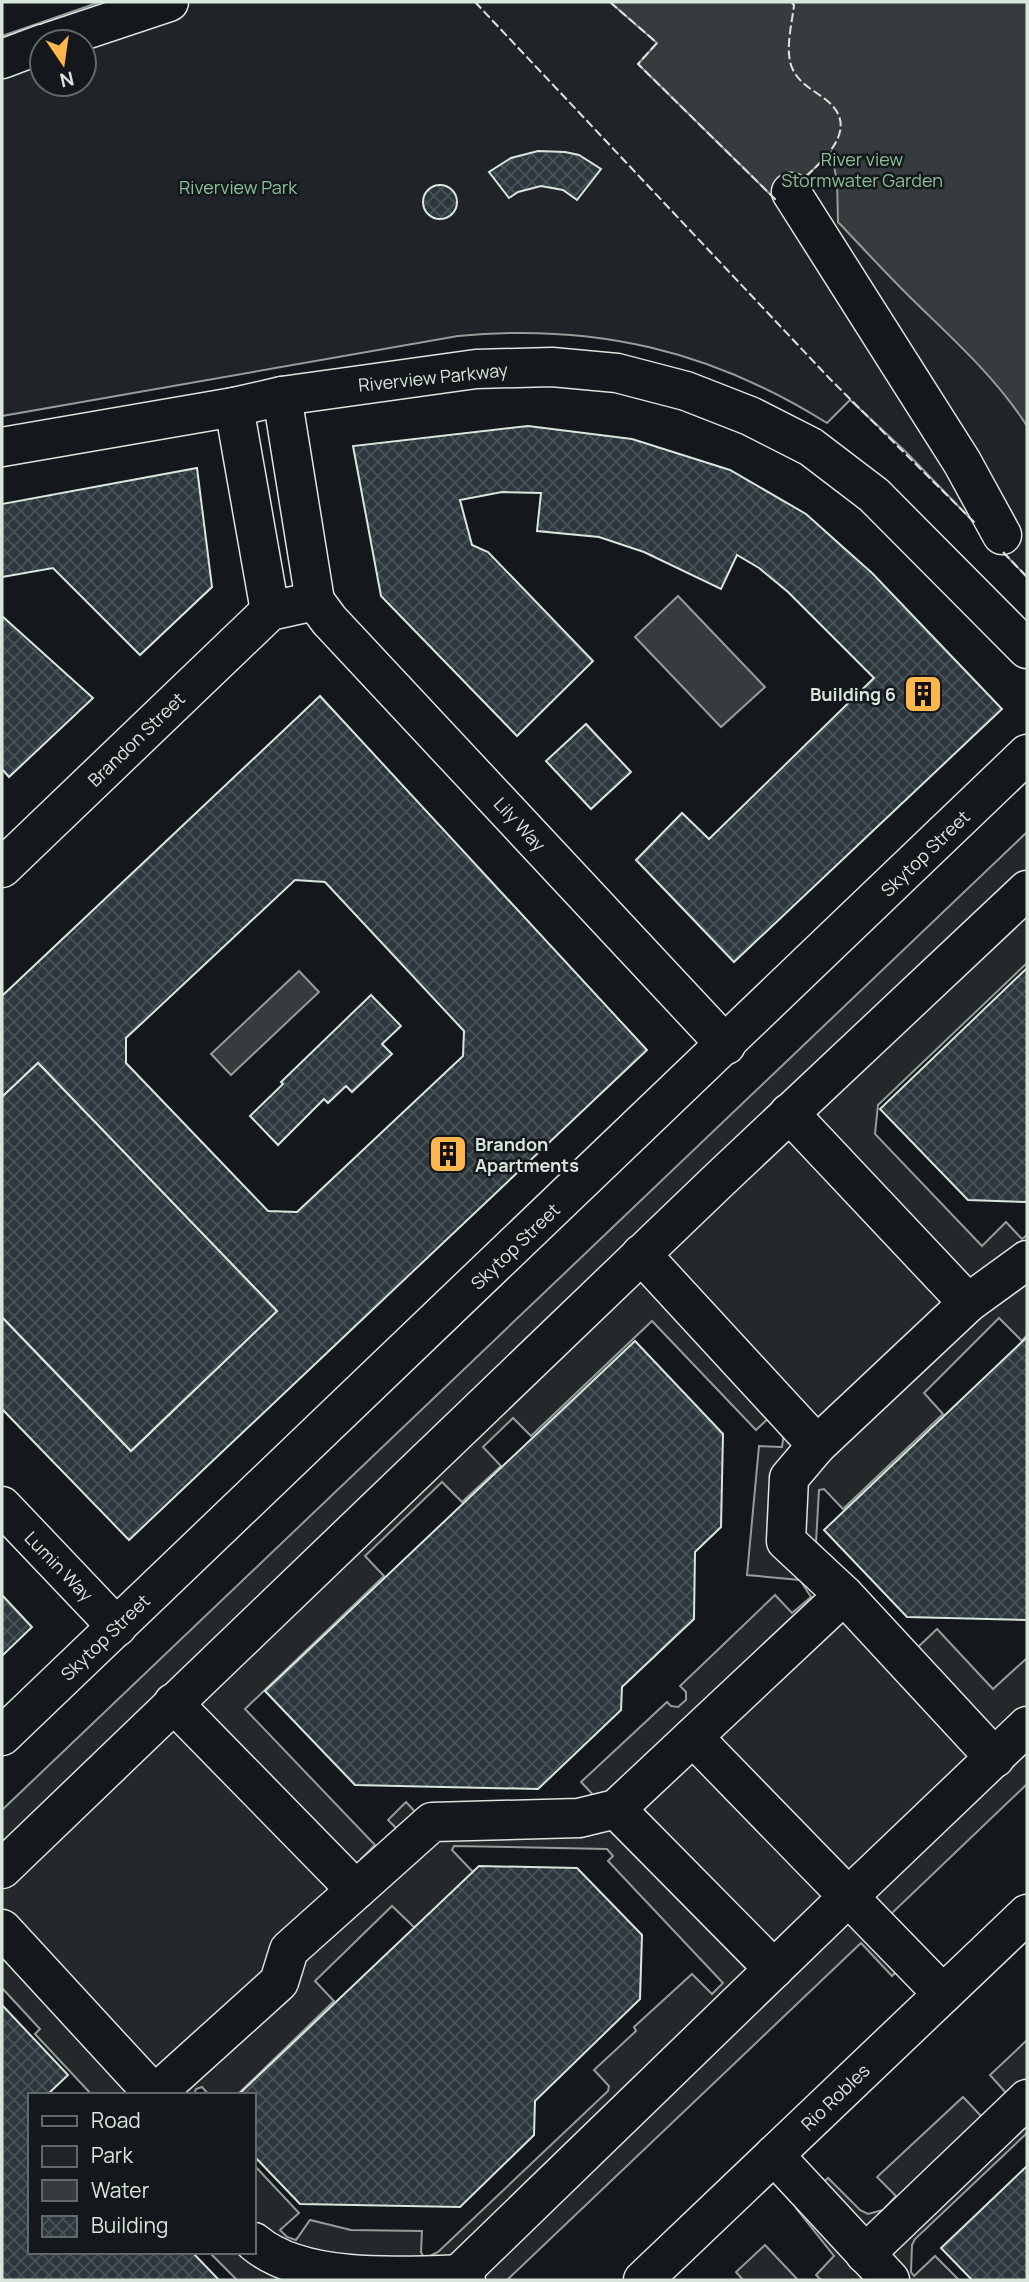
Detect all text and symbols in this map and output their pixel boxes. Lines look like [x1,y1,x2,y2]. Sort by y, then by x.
north arrow [28,28,98,98]
text: N [57,65,76,94]
park label: River view Stormwater Garden [781,147,943,192]
park label: Riverview Park [179,175,298,199]
street label: Riverview Parkway [357,357,510,397]
building icon: Building 6 [902,673,944,715]
place label: Building 6 [810,682,896,706]
street label: Brandon Street [82,687,190,791]
street label: Lily Way [489,792,552,857]
street label: Skytop Street [875,804,975,902]
place label: Brandon Apartments [475,1132,579,1177]
building icon: Brandon Apartments [427,1133,469,1175]
street label: Skytop Street [465,1197,565,1295]
street label: Lumin Way [20,1526,99,1607]
street label: Skytop Street [55,1588,155,1686]
street label: Rio Robles [796,2058,874,2136]
legend [28,2093,256,2254]
text: Road [91,2106,141,2134]
text: Park [91,2141,133,2169]
text: Water [91,2176,150,2204]
text: Building [91,2211,168,2239]

